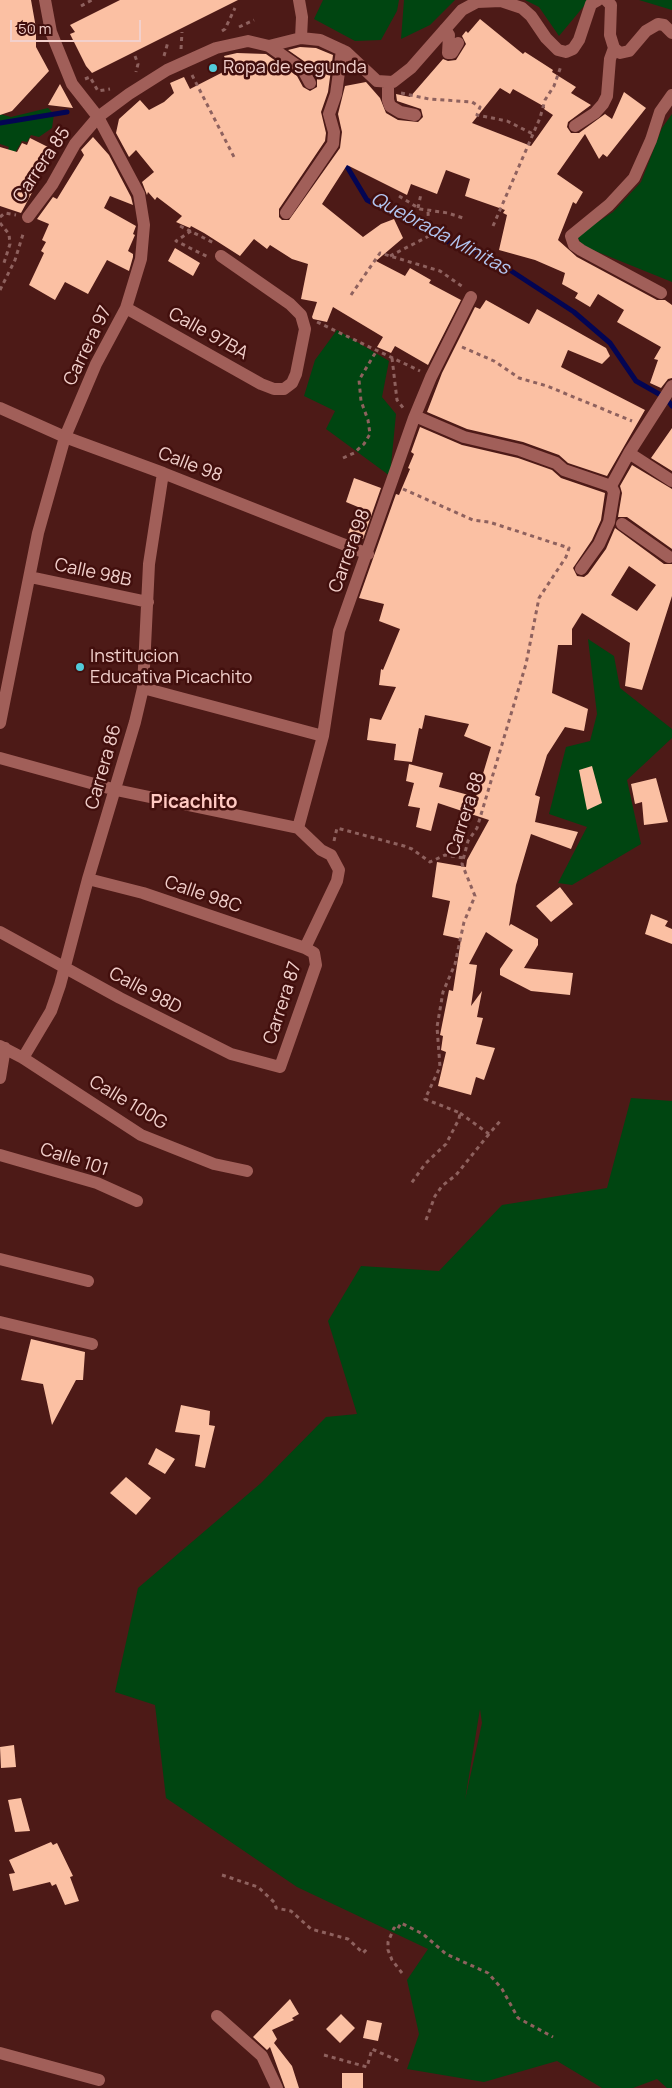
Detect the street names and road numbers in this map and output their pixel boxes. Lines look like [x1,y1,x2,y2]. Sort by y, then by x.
street label: Carrera 85 [9,123,75,207]
street label: Carrera 97 [59,303,117,389]
street label: Calle 97BA [164,303,252,365]
street label: Calle 98 [155,443,225,487]
street label: Carrera 98 [325,506,375,596]
street label: Calle 98B [53,554,133,592]
street label: Carrera 86 [82,722,126,812]
street label: Carrera 88 [442,769,490,859]
street label: Calle 98C [162,872,244,918]
street label: Carrera 87 [260,959,306,1047]
street label: Calle 98D [105,963,185,1019]
street label: Calle 100G [85,1071,171,1135]
street label: Calle 101 [37,1139,111,1181]

